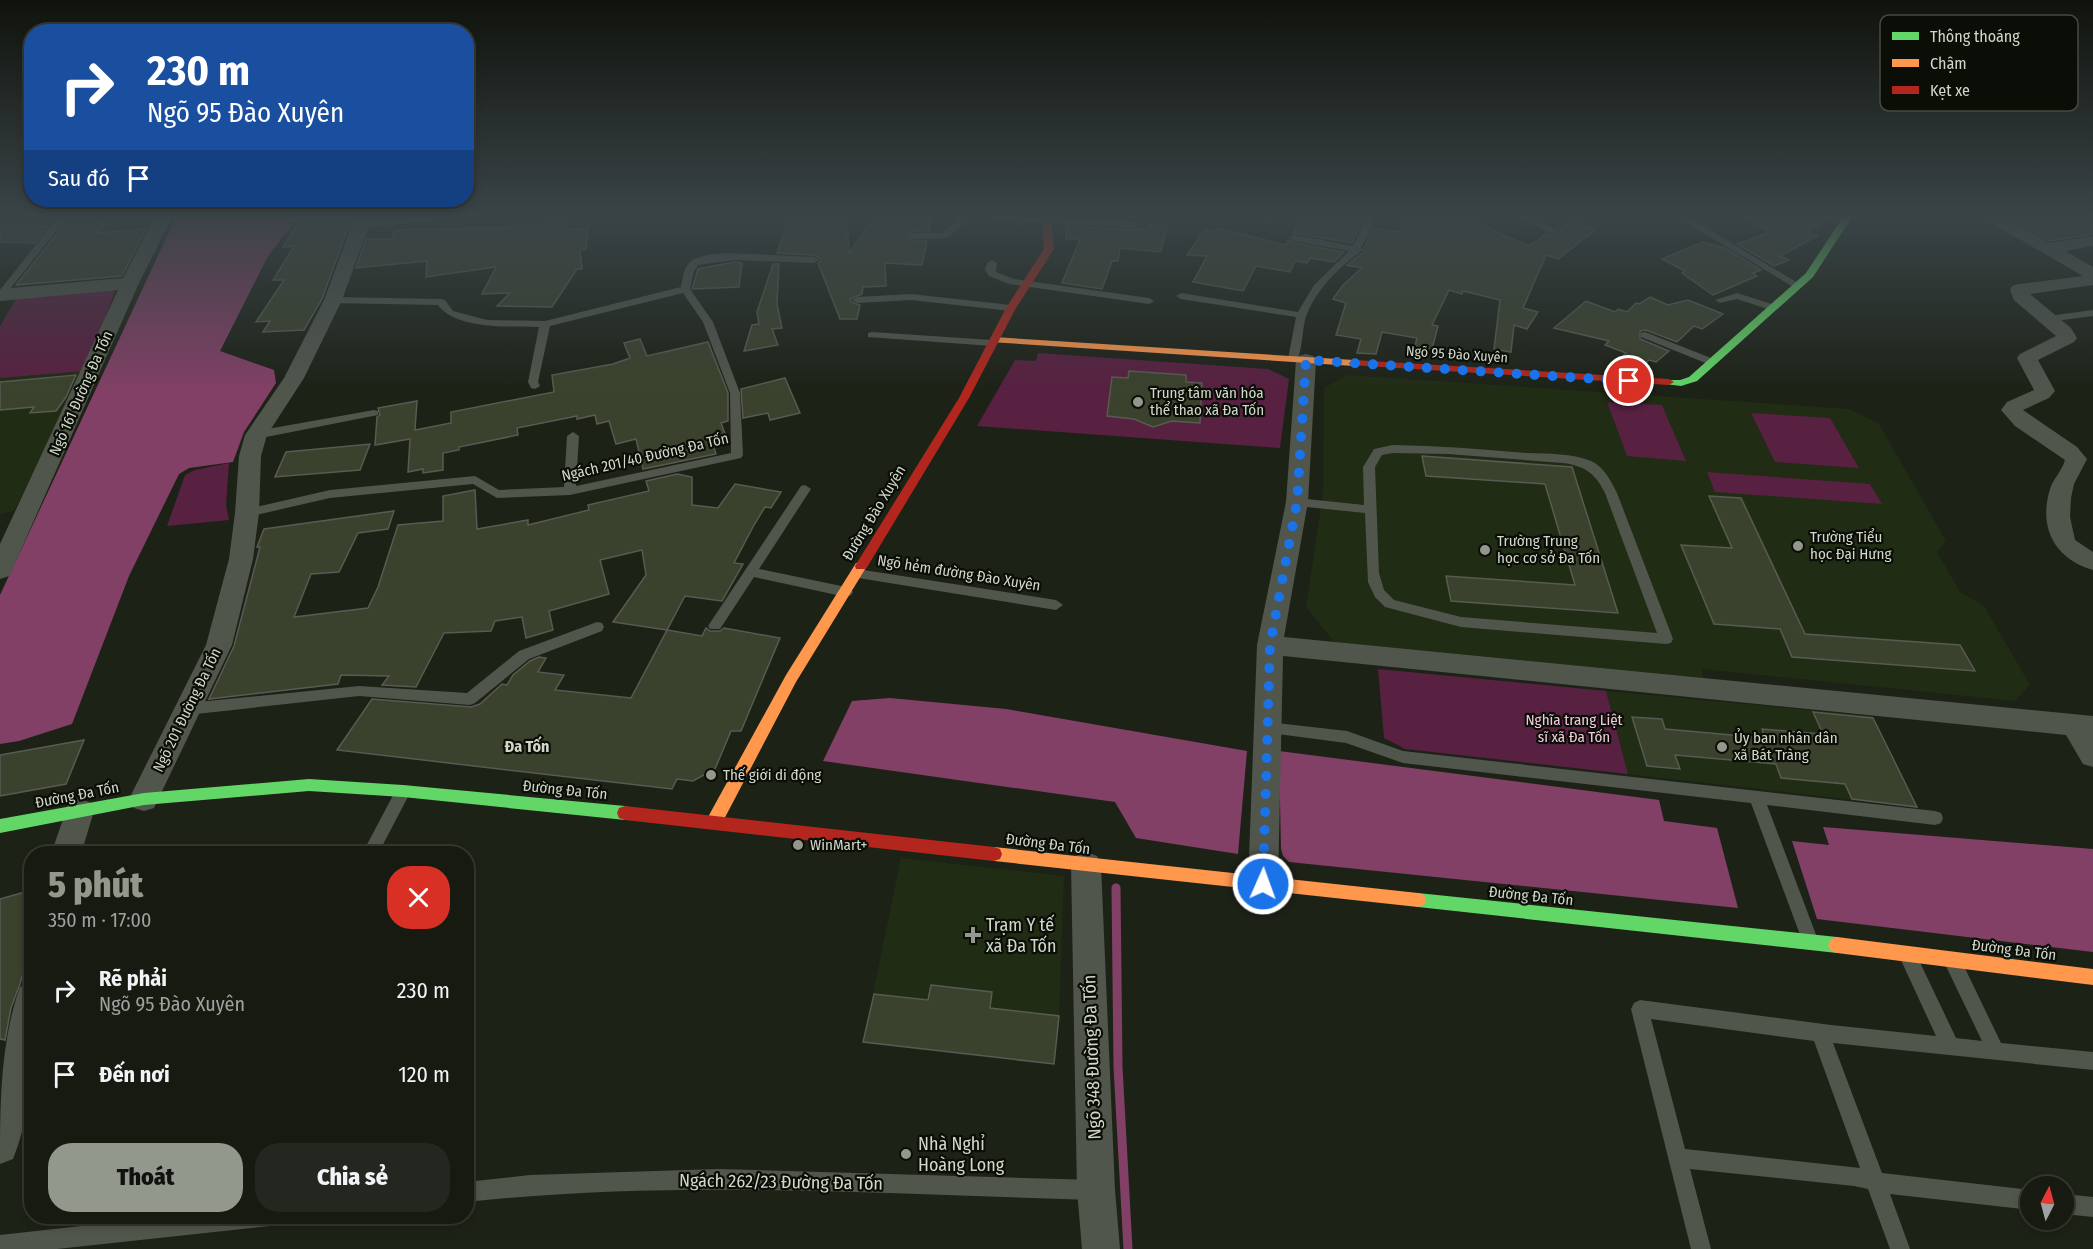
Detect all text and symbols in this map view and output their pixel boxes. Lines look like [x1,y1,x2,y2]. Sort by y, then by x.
legend [1880,15,2078,111]
text: Thông thoáng [1930,27,2020,46]
text: 230 m [147,46,250,96]
icon: right [48,48,126,126]
text: Chậm [1930,54,1967,73]
text: Kẹt xe [1930,81,1970,100]
text: Ngõ 95 Đào Xuyên [147,97,344,129]
icon: arrive [122,162,155,195]
text: Sau đó [48,165,110,192]
street label: Ngõ 161 Đường Đa Tốn [45,328,117,458]
street label: Ngõ 95 Đào Xuyên [1405,342,1509,367]
pin [1603,355,1654,406]
icon: arrive [1612,364,1645,397]
place label: Trung tâm văn hóa thể thao xã Đa Tốn [1150,384,1264,419]
marker: Trung tâm văn hóa thể thao xã Đa Tốn [1131,395,1145,409]
street label: Ngách 201/40 Đường Đa Tốn [560,429,730,485]
street label: Đường Đào Xuyên [838,462,910,564]
place label: Trường Tiểu học Đại Hưng [1810,528,1891,563]
place label: Trường Trung học cơ sở Đa Tốn [1497,532,1600,567]
marker: Trường Tiểu học Đại Hưng [1791,539,1805,553]
marker: Trường Trung học cơ sở Đa Tốn [1478,543,1492,557]
street label: Ngõ hẻm đường Đào Xuyên [876,551,1042,595]
street label: Ngõ 201 Đường Đa Tốn [149,645,225,775]
park label: Nghĩa trang Liệt sĩ xã Đa Tốn [1526,711,1623,746]
place label: Ủy ban nhân dân xã Bát Tràng [1734,728,1838,764]
district label: Đa Tốn [505,736,549,756]
marker: Ủy ban nhân dân xã Bát Tràng [1715,740,1729,754]
place label: Thế giới di động [723,766,821,784]
marker: Thế giới di động [704,768,718,782]
street label: Đường Đa Tốn [522,777,608,803]
street label: Đường Đa Tốn [34,778,120,812]
street label: Đường Đa Tốn [1005,830,1091,858]
place label: WinMart+ [810,836,867,854]
marker: WinMart+ [791,838,805,852]
position arrow [1231,852,1295,916]
text: 5 phút [48,863,143,907]
button: close [387,866,450,929]
street label: Đường Đa Tốn [1488,883,1574,909]
text: 350 m · 17:00 [48,908,151,932]
place label: Trạm Y tế xã Đa Tốn [986,914,1057,957]
marker: Trạm Y tế xã Đa Tốn [964,926,982,944]
street label: Đường Đa Tốn [1971,936,2057,964]
text: Rẽ phải [99,965,167,992]
icon: right [48,974,81,1007]
street label: Ngõ 348 Đường Đa Tốn [1078,974,1106,1140]
text: 230 m [397,977,450,1004]
text: Ngõ 95 Đào Xuyên [99,992,245,1016]
icon: arrive [48,1058,81,1091]
text: Đến nơi [99,1061,170,1088]
text: 120 m [398,1061,450,1088]
place label: Nhà Nghỉ Hoàng Long [918,1133,1005,1176]
button: Thoát [48,1143,243,1212]
button: Chia sẻ [255,1143,450,1212]
marker: Nhà Nghỉ Hoàng Long [899,1147,913,1161]
street label: Ngách 262/23 Đường Đa Tốn [679,1169,883,1195]
north arrow [2020,1176,2074,1230]
map controls [2020,1176,2074,1230]

